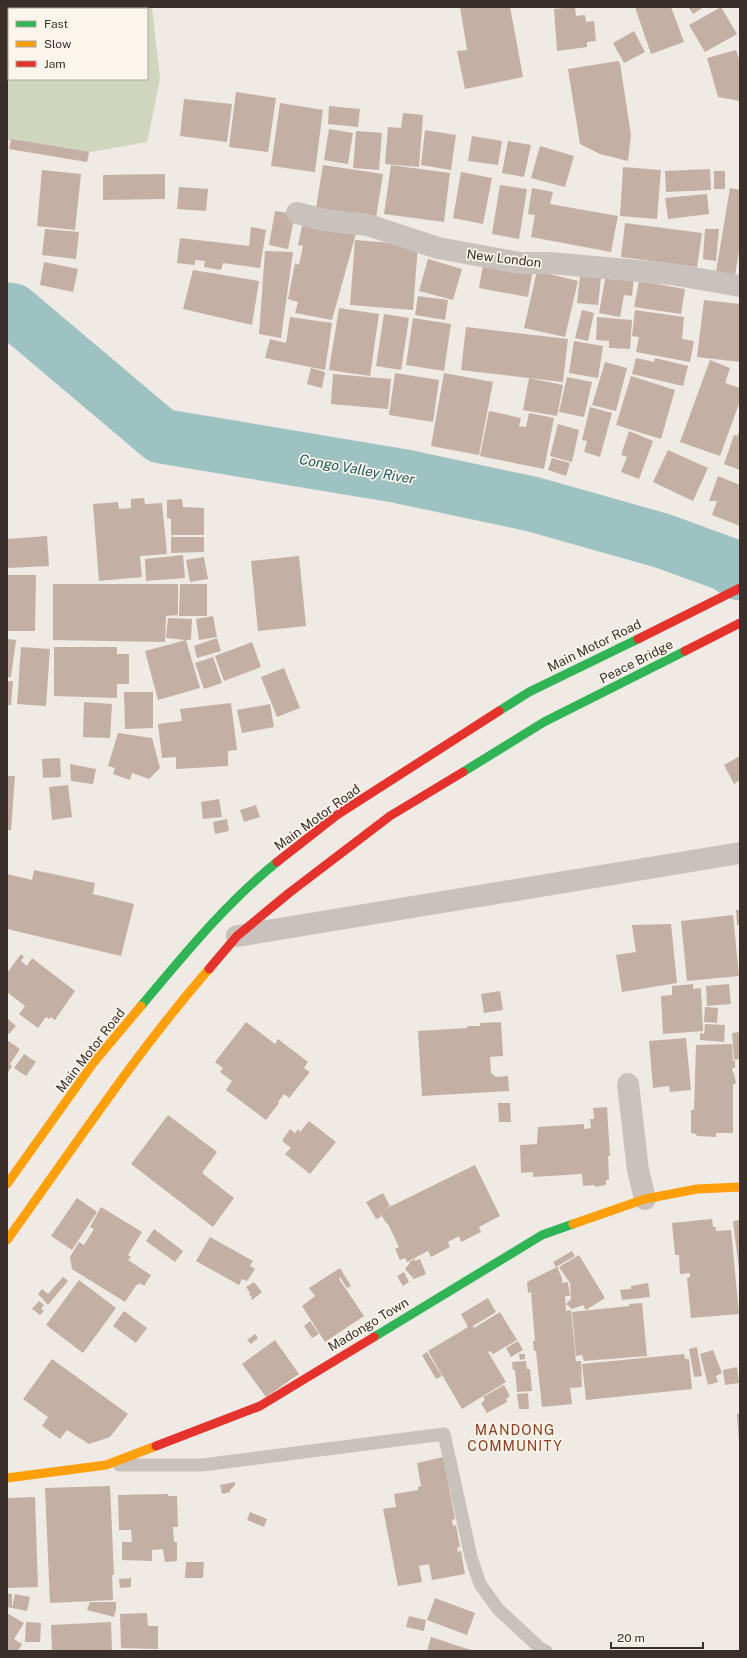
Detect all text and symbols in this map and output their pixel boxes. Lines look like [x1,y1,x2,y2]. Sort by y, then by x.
legend [8,8,148,80]
text: Fast [44,17,69,31]
text: Slow [44,37,72,51]
text: Jam [44,57,66,71]
street label: New London [466,246,542,271]
water label: Congo Valley River [298,451,417,487]
street label: Main Motor Road [545,616,644,675]
street label: Peace Bridge [597,637,675,686]
street label: Main Motor Road [271,781,363,854]
street label: Main Motor Road [53,1005,128,1095]
street label: Madongo Town [325,1294,411,1354]
district label: MANDONG COMMUNITY [467,1422,563,1454]
scale bar [611,1624,703,1650]
text: 20 m [617,1631,645,1645]

